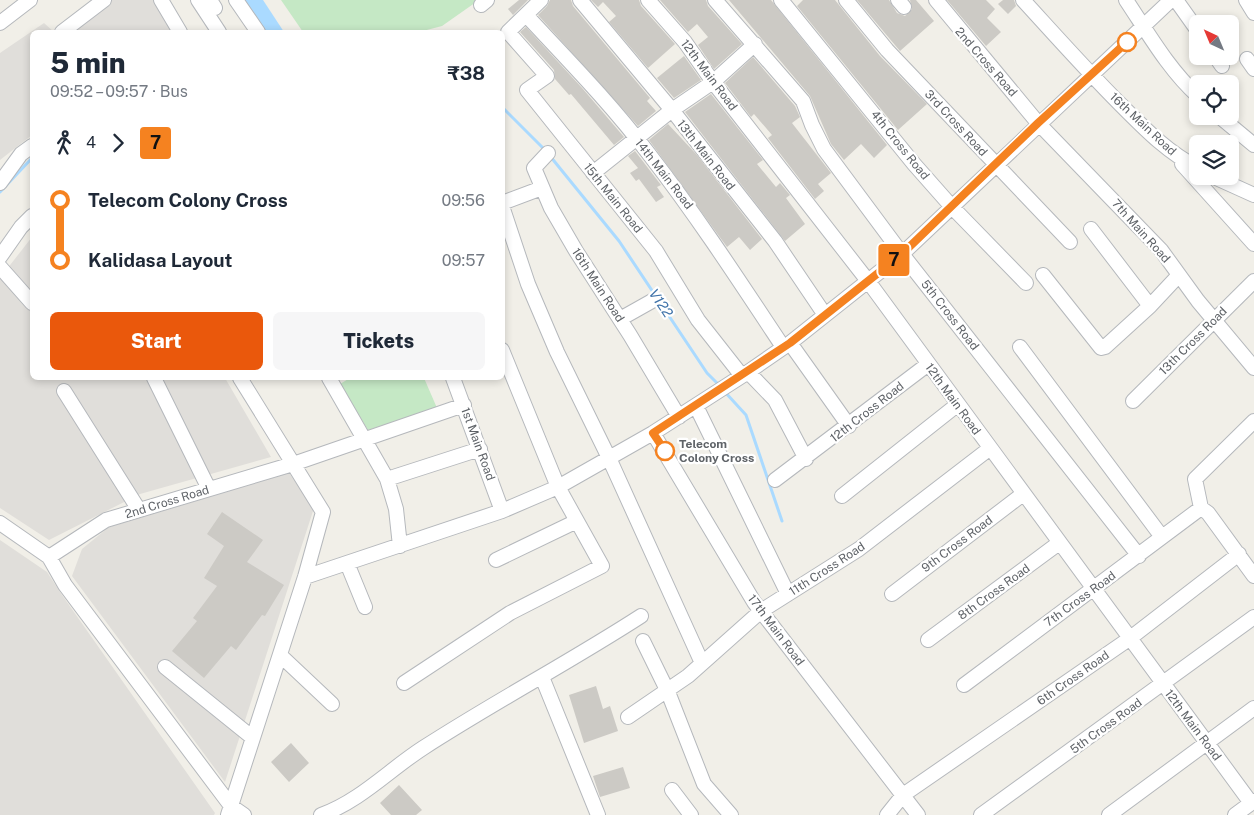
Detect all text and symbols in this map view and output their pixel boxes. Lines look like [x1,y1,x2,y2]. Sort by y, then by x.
north arrow [1189,15,1239,65]
map controls [1189,15,1239,185]
street label: 2nd Cross Road [952,25,1020,99]
unlabelled marker [1117,32,1137,52]
street label: 12th Main Road [678,37,740,113]
text: 5 min [50,46,125,79]
text: ₹38 [447,62,485,84]
button: locate [1189,75,1239,125]
text: 09:52 – 09:57 · Bus [50,82,188,101]
street label: 3rd Cross Road [922,87,990,159]
street label: 16th Main Road [1107,90,1179,158]
street label: 4th Cross Road [868,108,932,182]
street label: 13th Main Road [674,117,738,193]
icon: walk [50,129,78,157]
icon: forward [104,129,132,157]
text: 7 [150,132,161,153]
text: 4 [86,133,96,152]
button: layers [1189,135,1239,185]
street label: 14th Main Road [632,136,696,212]
street label: 15th Main Road [581,160,645,236]
text: Telecom Colony Cross [88,189,288,211]
text: 09:56 [442,191,485,210]
street label: 7th Main Road [1109,196,1173,266]
line badge: 7 [878,244,910,276]
street label: 16th Main Road [569,245,627,325]
text: Kalidasa Layout [88,249,232,271]
text: 7 [888,249,900,270]
text: 09:57 [442,251,485,270]
street label: 5th Cross Road [918,277,982,353]
water label: V122 [646,286,676,320]
street label: 13th Cross Road [1156,304,1230,378]
button: Start [50,312,263,370]
button: Tickets [273,312,485,370]
street label: 12th Main Road [922,360,984,438]
street label: 12th Cross Road [827,379,907,445]
street label: 1st Main Road [458,405,498,483]
place label: Telecom Colony Cross [679,437,754,465]
marker: Telecom Colony Cross [655,441,675,461]
street label: 2nd Cross Road [123,483,211,521]
street label: 9th Cross Road [919,513,995,575]
street label: 11th Cross Road [787,539,867,599]
street label: 8th Cross Road [955,561,1033,623]
street label: 7th Cross Road [1042,568,1118,630]
street label: 17th Main Road [745,592,807,668]
street label: 6th Cross Road [1034,648,1112,708]
street label: 12th Main Road [1162,687,1224,763]
street label: 5th Cross Road [1067,695,1145,757]

